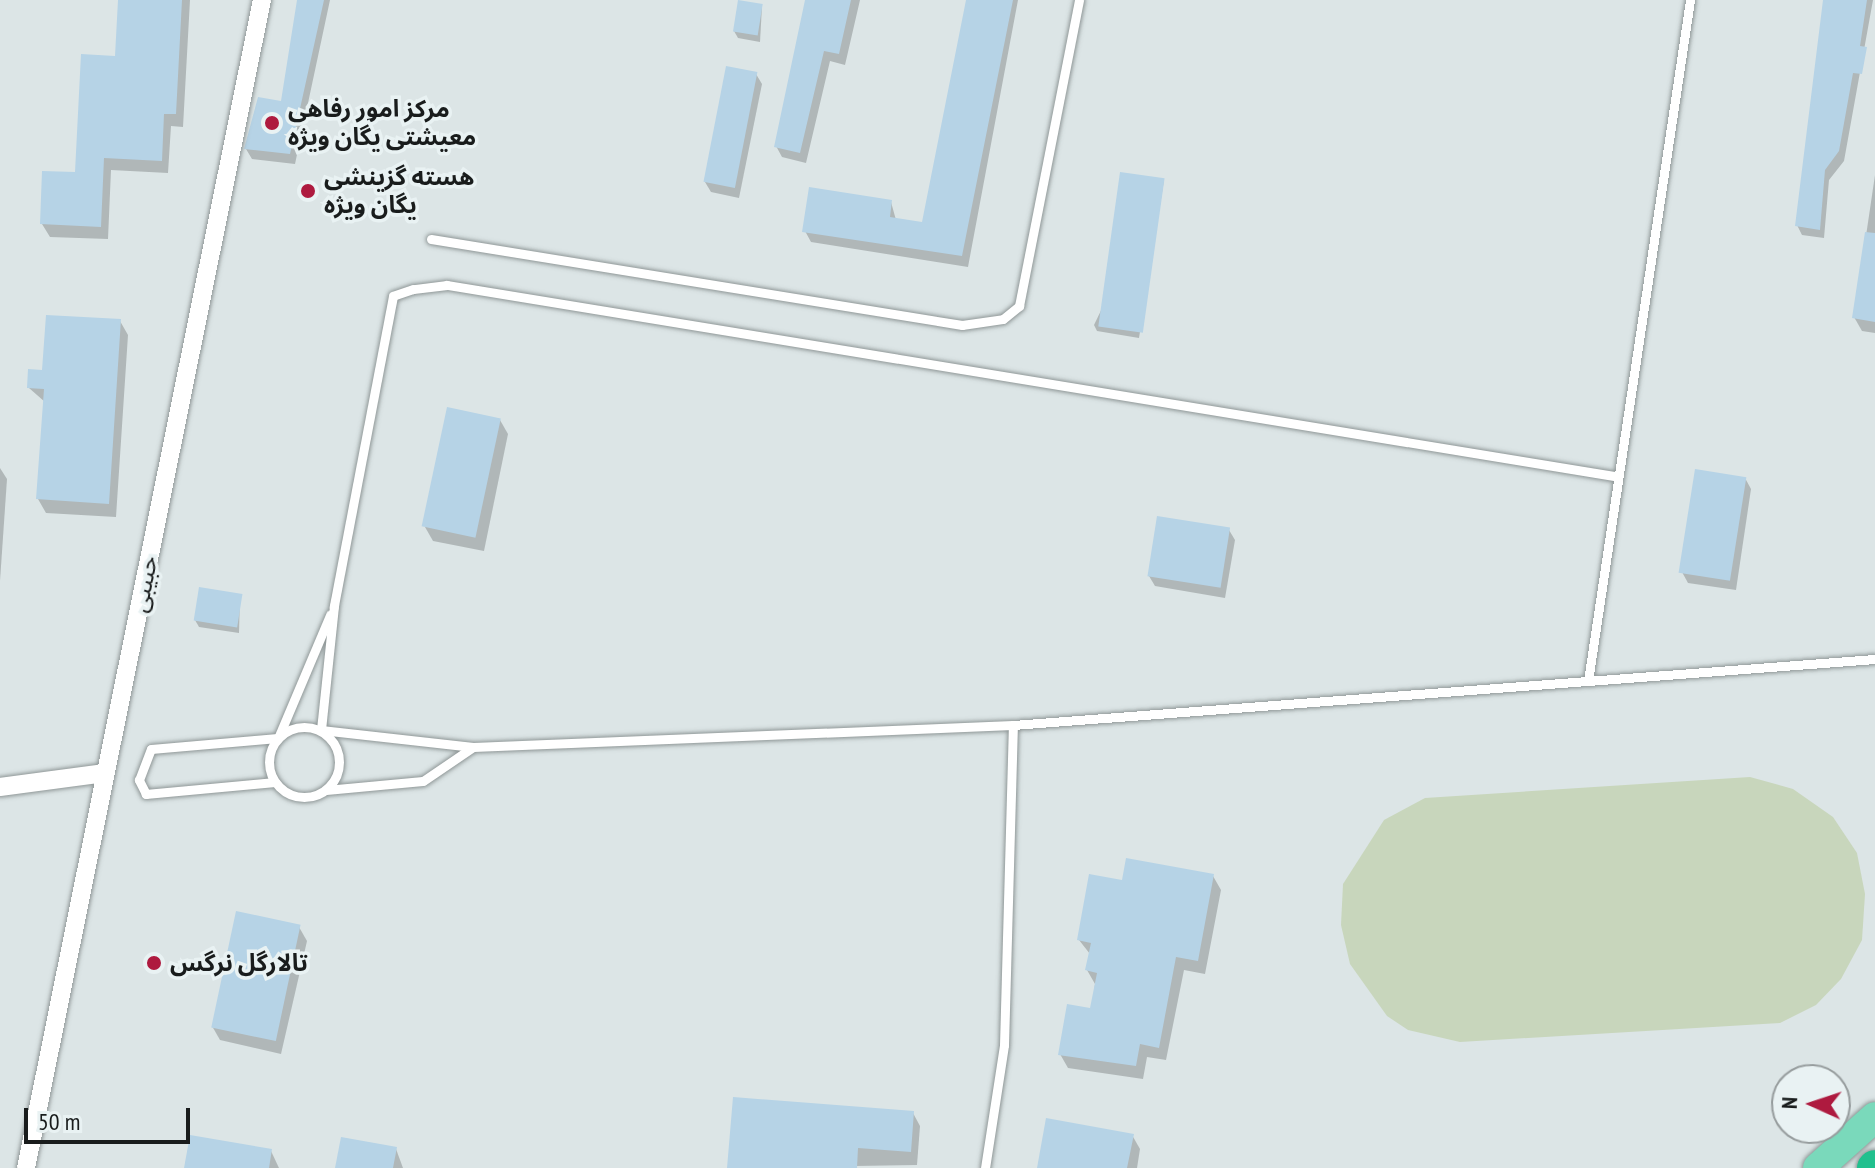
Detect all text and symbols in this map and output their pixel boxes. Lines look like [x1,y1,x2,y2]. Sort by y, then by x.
place label: مرکز امور رفاهی معیشتی یگان ویژه [288,95,476,151]
marker: مرکز امور رفاهی معیشتی یگان ویژه [263,114,281,132]
place label: هسته گزینشی یگان ویژه [324,163,474,219]
marker: هسته گزینشی یگان ویژه [299,182,317,200]
street label: حبیبی [124,553,164,615]
place label: تالارگل نرگس [170,949,308,977]
marker: تالارگل نرگس [145,954,163,972]
north arrow [1771,1064,1851,1144]
scale bar [28,1092,194,1142]
text: N [1775,1096,1803,1110]
text: 50 m [38,1106,80,1137]

